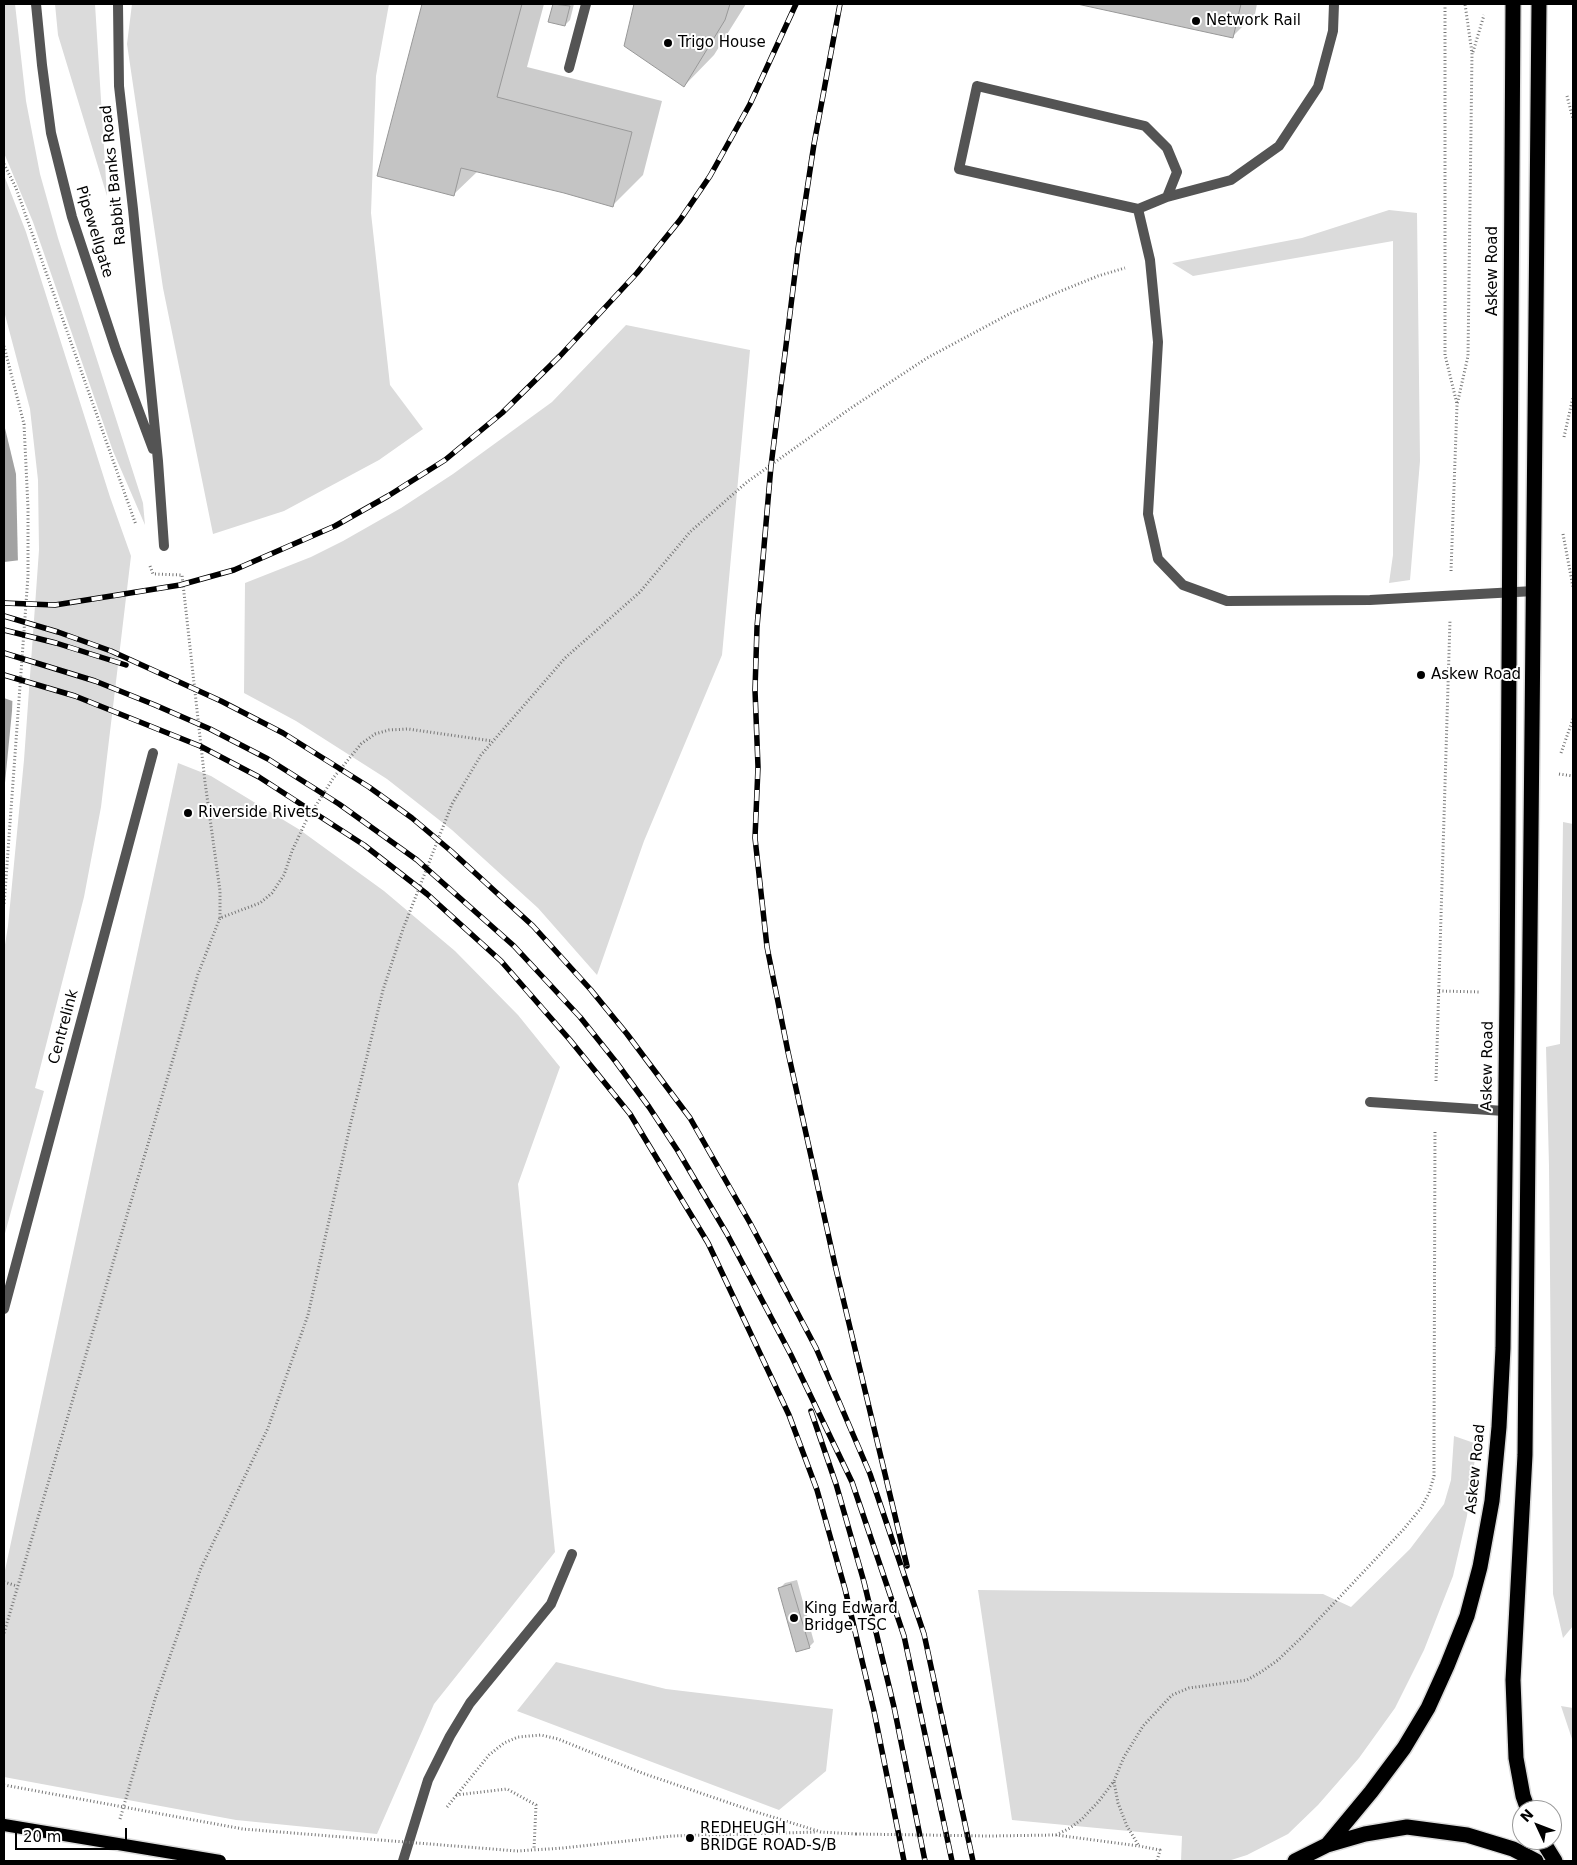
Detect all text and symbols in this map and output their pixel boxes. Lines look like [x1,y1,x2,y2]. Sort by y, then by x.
place label: Network Rail [1206,12,1301,30]
marker: Network Rail [1190,15,1202,27]
place label: Trigo House [678,34,766,52]
marker: Trigo House [662,37,674,49]
street label: Rabbit Banks Road [98,104,130,246]
street label: Pipewellgate [71,184,117,280]
street label: Askew Road [1484,226,1502,316]
place label: Askew Road [1431,666,1521,684]
marker: Askew Road [1415,669,1427,681]
place label: Riverside Rivets [198,804,319,822]
marker: Riverside Rivets [182,807,194,819]
street label: Centrelink [45,988,83,1066]
street label: Askew Road [1478,1021,1498,1111]
street label: Askew Road [1462,1423,1490,1515]
place label: King Edward Bridge TSC [804,1600,898,1635]
marker: King Edward Bridge TSC [788,1612,800,1624]
north arrow [1512,1800,1562,1850]
text: N [1517,1806,1537,1825]
scale bar [18,1818,130,1850]
place label: REDHEUGH BRIDGE ROAD-S/B [700,1820,837,1855]
text: 20 m [23,1828,61,1846]
marker: REDHEUGH BRIDGE ROAD-S/B [684,1832,696,1844]

